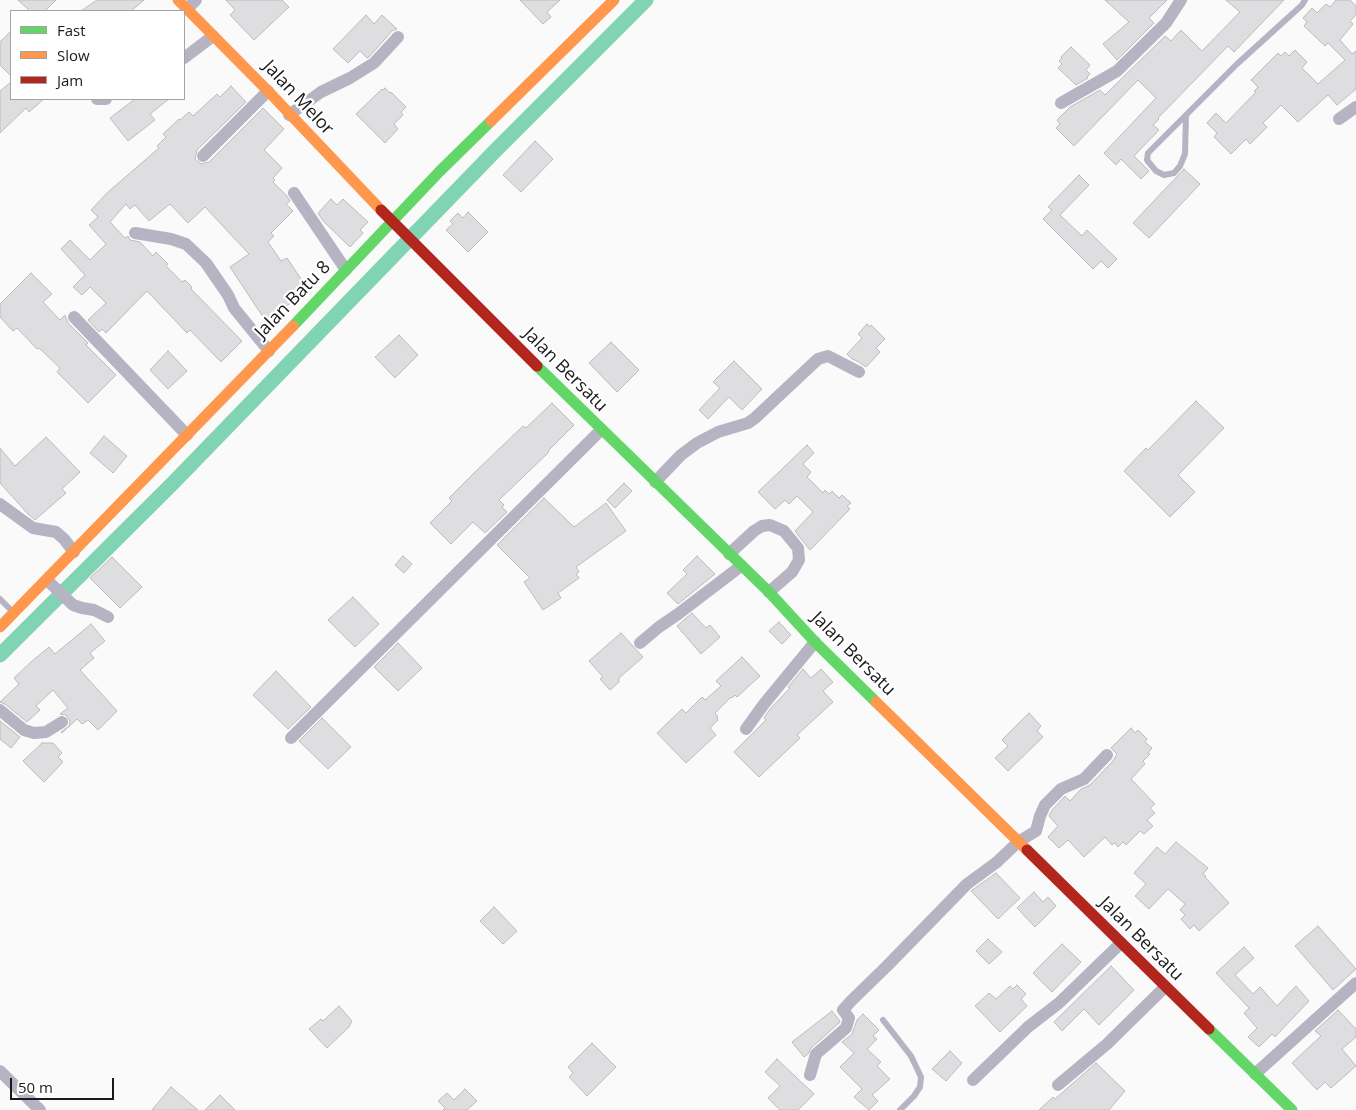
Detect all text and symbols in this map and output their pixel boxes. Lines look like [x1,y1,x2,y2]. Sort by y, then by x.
legend [10,10,185,100]
text: Fast [57,20,86,40]
text: Slow [57,45,90,65]
street label: Jalan Melor [258,56,338,140]
text: Jam [57,70,83,90]
street label: Jalan Batu 8 [251,257,335,343]
street label: Jalan Bersatu [518,323,612,417]
street label: Jalan Bersatu [806,607,900,701]
street label: Jalan Bersatu [1094,892,1188,986]
scale bar [12,1068,116,1100]
text: 50 m [18,1077,53,1097]

